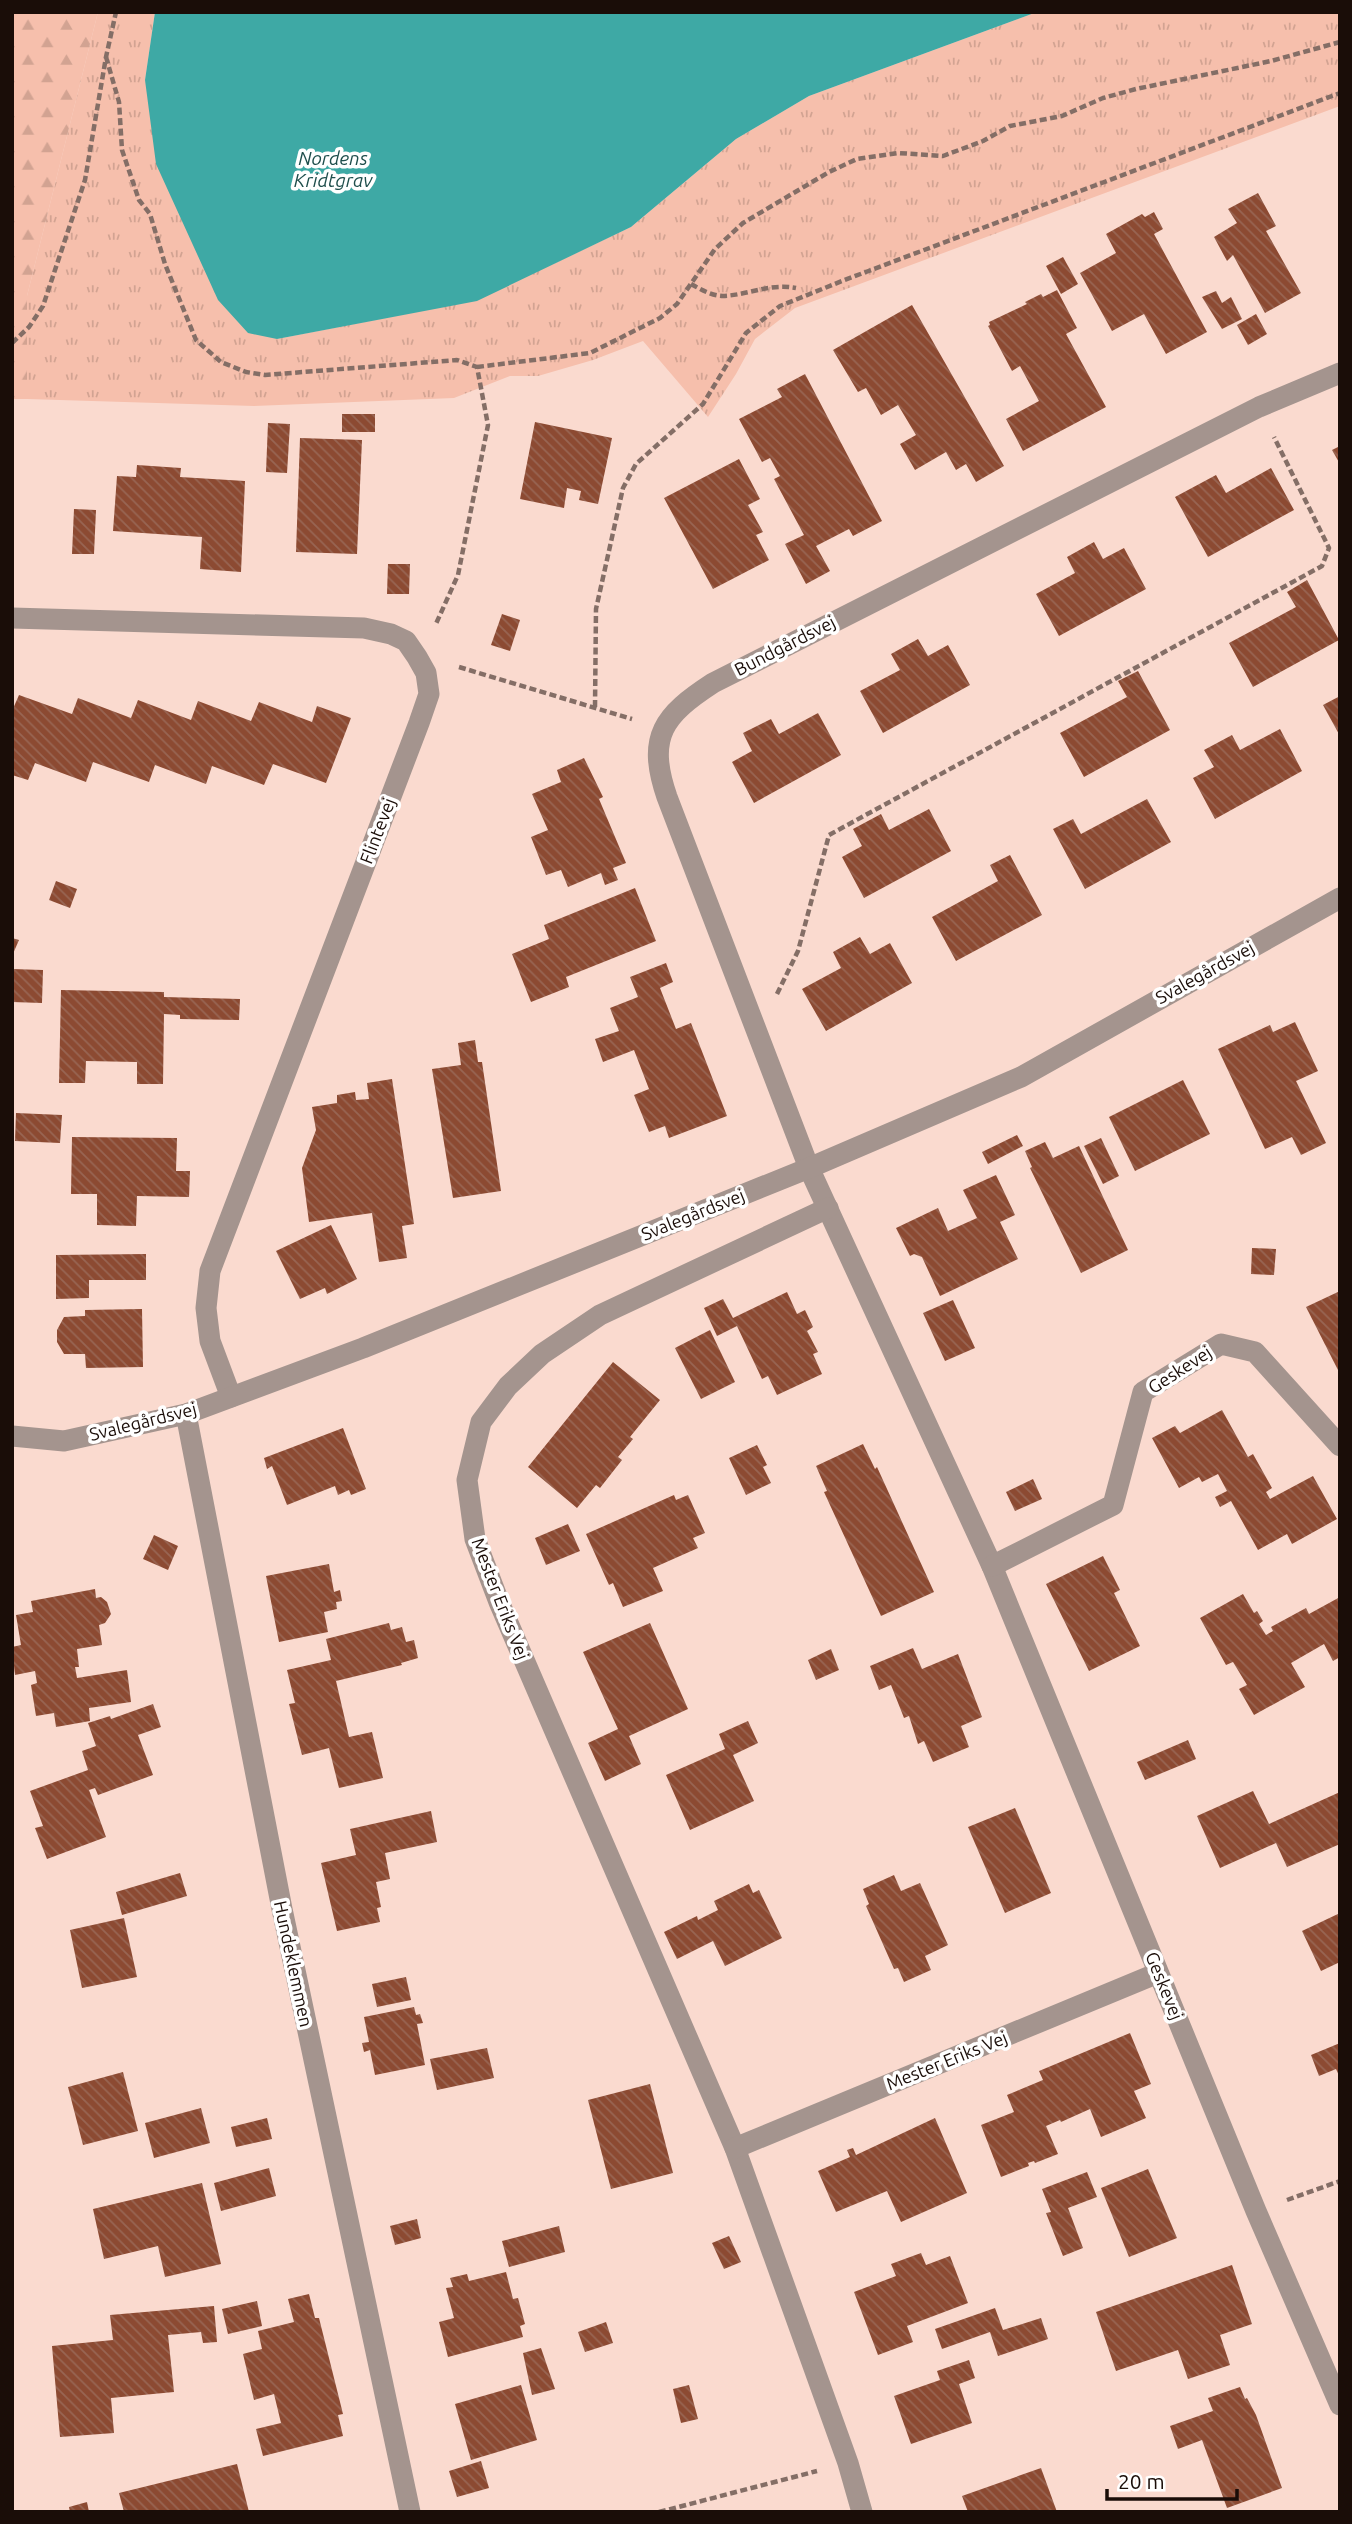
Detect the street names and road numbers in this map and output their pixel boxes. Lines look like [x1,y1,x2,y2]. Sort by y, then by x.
street label: Bundgårdsvej [731,611,838,679]
street label: Flintevej [355,795,399,866]
street label: Svalegårdsvej [1152,937,1257,1007]
street label: Svalegårdsvej [638,1184,747,1244]
street label: Geskevej [1144,1341,1215,1397]
street label: Svalegårdsvej [87,1398,198,1444]
street label: Mester Eriks Vej [469,1535,533,1662]
street label: Hundeklemmen [271,1899,317,2029]
street label: Geskevej [1142,1949,1188,2023]
street label: Mester Eriks Vej [883,2027,1010,2093]

